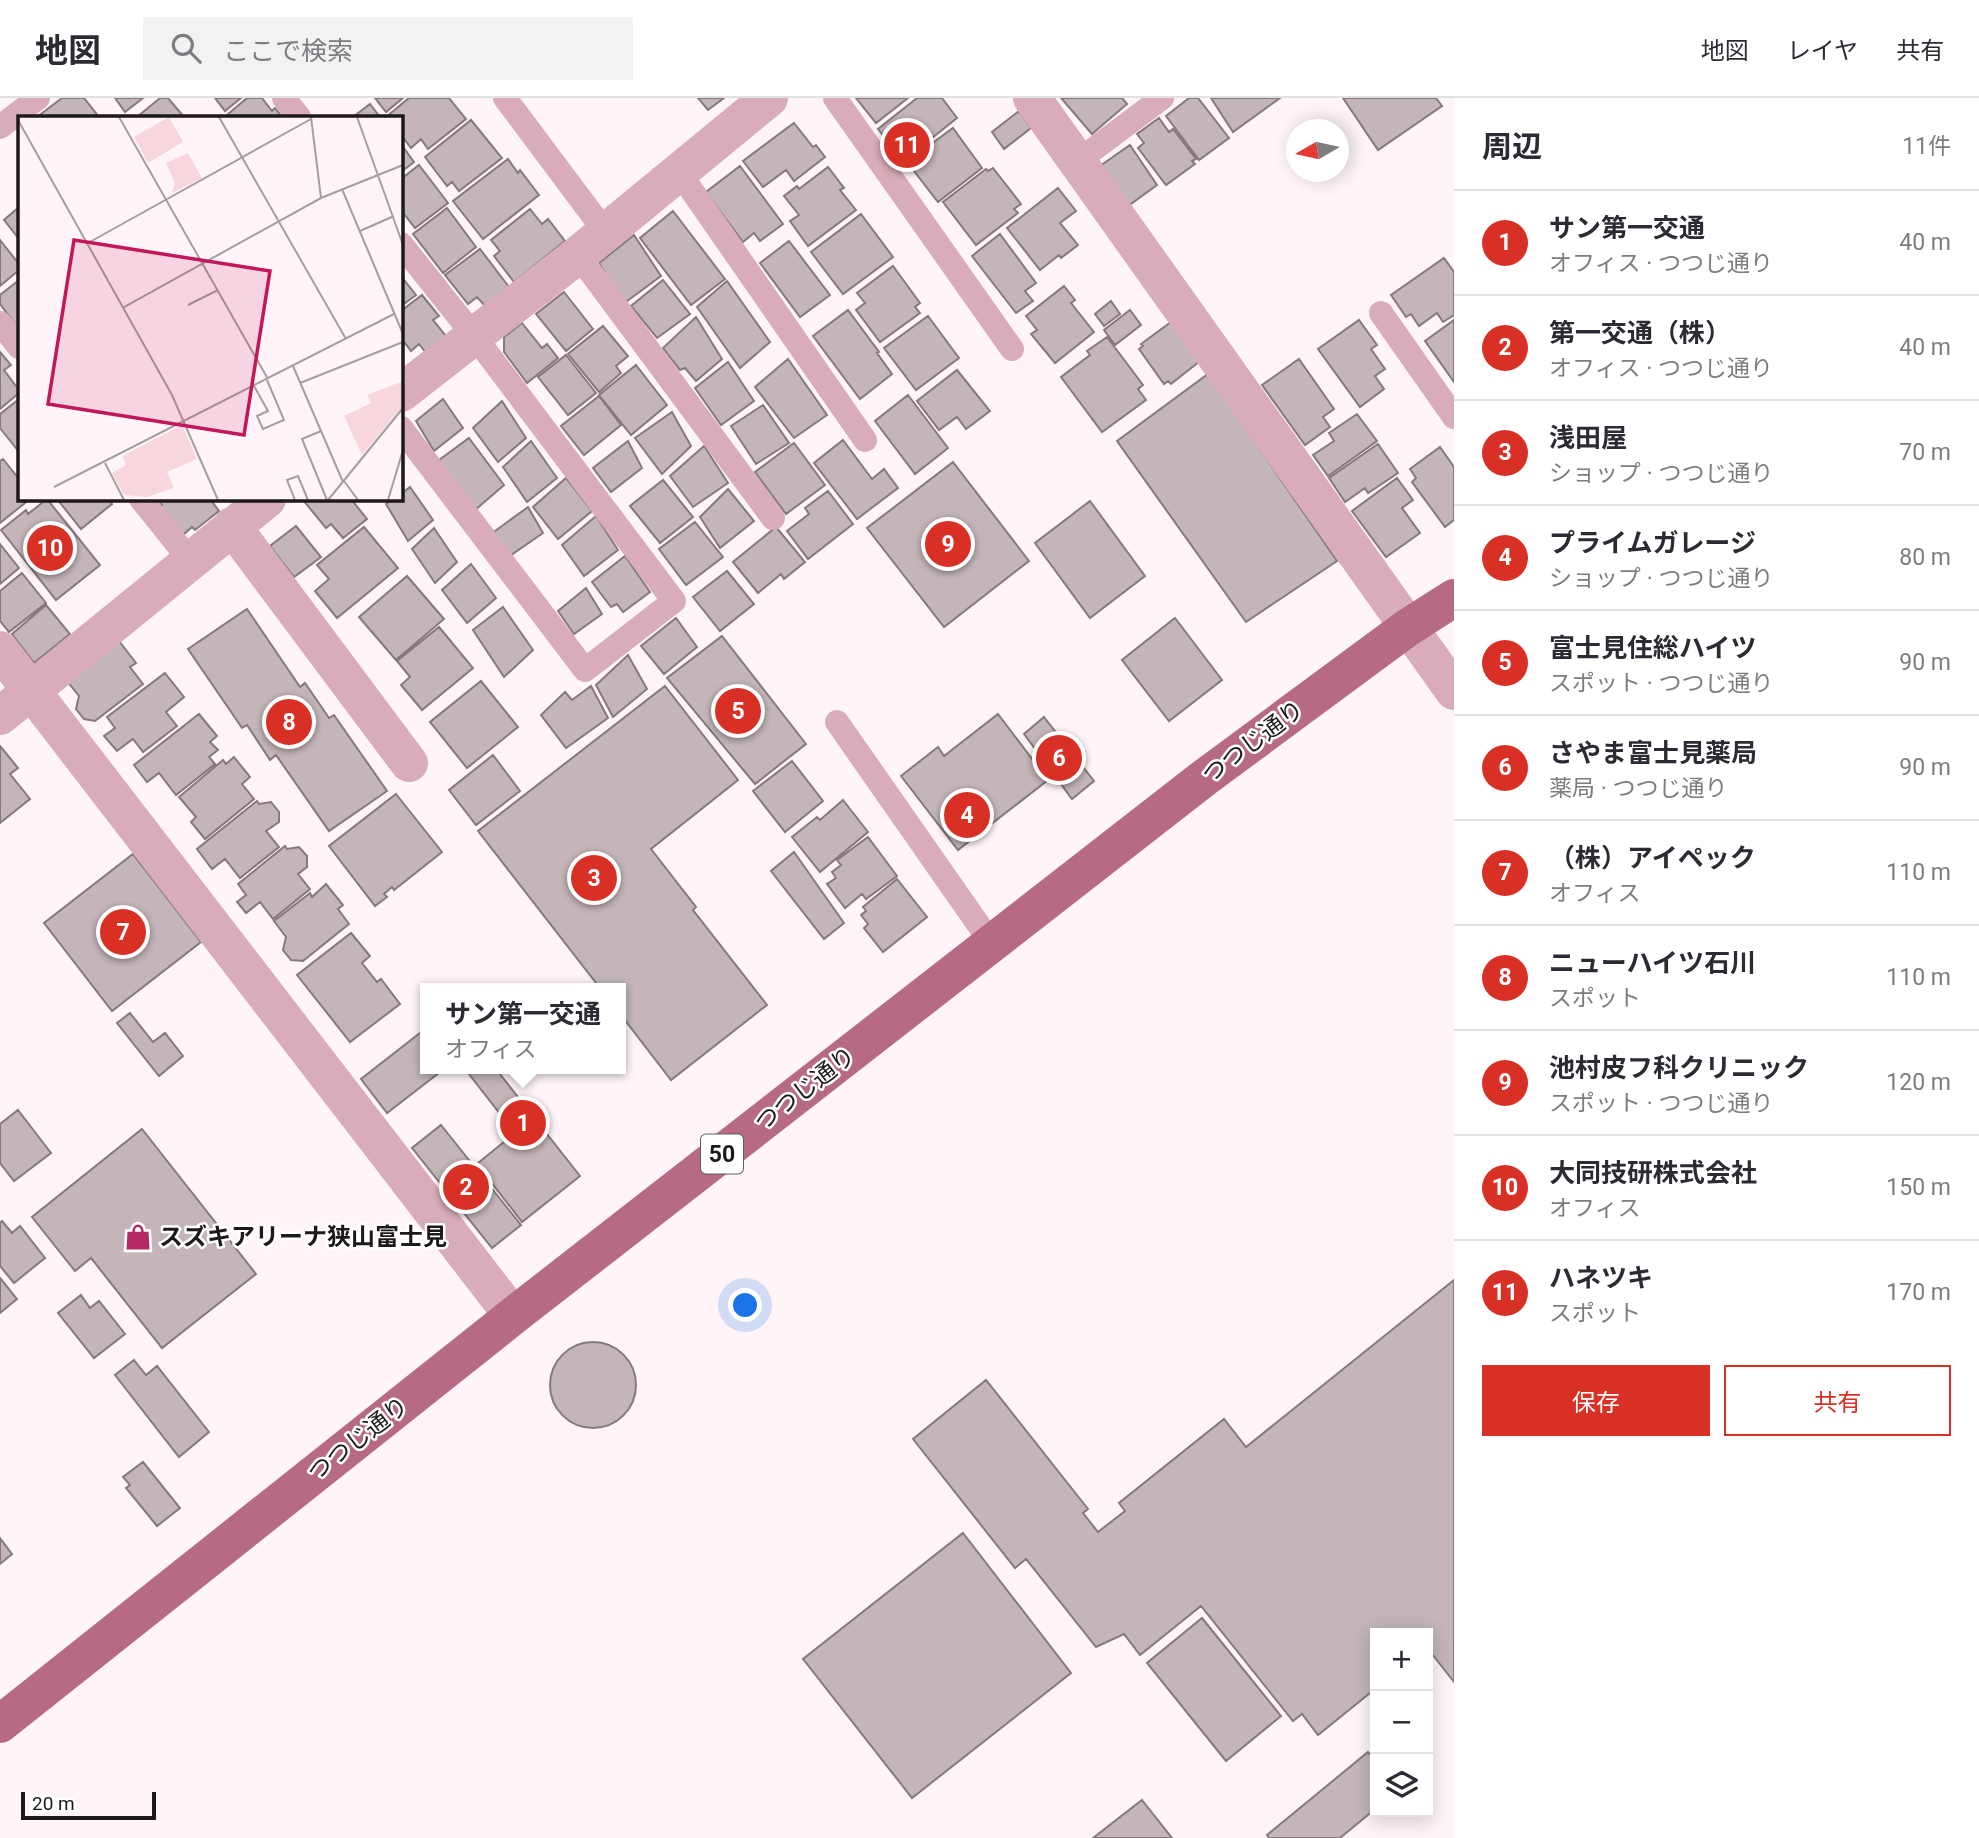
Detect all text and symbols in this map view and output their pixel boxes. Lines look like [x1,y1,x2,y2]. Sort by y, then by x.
search box [143,17,633,80]
icon: search [167,29,205,67]
text: 地図 [35,31,101,70]
text: ここで検索 [223,36,353,66]
text: 地図 [1701,37,1749,65]
text: レイヤ [1787,37,1858,65]
text: 共有 [1896,37,1944,65]
inset map [18,116,402,500]
pin: 11 [884,119,930,171]
north arrow [1286,119,1349,182]
text: 周辺 [1482,129,1542,164]
text: 11件 [1902,133,1951,160]
text: サン第一交通 [1549,213,1705,243]
text: 1 [1498,229,1512,256]
text: 40 m [1899,229,1951,256]
text: オフィス · つつじ通り [1549,250,1773,277]
text: 第一交通（株） [1549,318,1731,348]
text: 2 [1498,334,1512,361]
text: 40 m [1899,334,1951,361]
text: オフィス · つつじ通り [1549,355,1773,382]
text: 浅田屋 [1549,423,1627,453]
text: 3 [1498,439,1512,466]
text: 70 m [1899,439,1951,466]
text: ショップ · つつじ通り [1549,460,1773,487]
pin: 9 [925,518,971,570]
pin: 10 [27,522,73,574]
text: プライムガレージ [1549,528,1756,558]
text: 4 [1498,544,1512,571]
text: 80 m [1899,544,1951,571]
text: ショップ · つつじ通り [1549,565,1773,592]
text: 富士見住総ハイツ [1549,633,1756,663]
text: 5 [1498,649,1512,676]
text: 90 m [1899,649,1951,676]
text: スポット · つつじ通り [1549,670,1773,697]
pin: 5 [715,685,761,737]
street label: つつじ通り [1197,695,1309,789]
pin: 8 [266,696,312,748]
pin: 6 [1036,732,1082,784]
text: さやま富士見薬局 [1549,738,1757,768]
text: 6 [1498,754,1512,781]
text: 90 m [1899,754,1951,781]
text: 薬局 · つつじ通り [1549,775,1727,802]
pin: 4 [944,789,990,841]
text: （株）アイペック [1549,843,1756,873]
pin: 3 [571,852,617,904]
text: 7 [1498,859,1512,886]
text: 110 m [1886,859,1951,886]
text: オフィス [1549,880,1641,907]
pin: 7 [100,906,146,958]
text: ニューハイツ石川 [1549,948,1756,978]
text: 8 [1498,964,1512,991]
text: 110 m [1886,964,1951,991]
popup [420,983,626,1074]
text: スポット [1549,985,1641,1012]
text: サン第一交通 [445,999,601,1029]
text: オフィス [445,1036,537,1063]
street label: つつじ通り [749,1041,861,1137]
text: 池村皮フ科クリニック [1549,1053,1809,1083]
text: 9 [1498,1069,1512,1096]
text: 120 m [1886,1069,1951,1096]
text: スポット · つつじ通り [1549,1090,1773,1117]
pin: 1 [500,1097,546,1149]
road number: 50 [701,1134,743,1174]
text: 大同技研株式会社 [1549,1158,1757,1188]
pin: 2 [443,1161,489,1213]
text: 10 [1492,1174,1518,1201]
text: 150 m [1886,1174,1951,1201]
text: オフィス [1549,1195,1641,1222]
shop icon: スズキアリーナ狭山富士見 [123,1222,153,1252]
place label: スズキアリーナ狭山富士見 [159,1223,447,1251]
text: ハネツキ [1549,1263,1653,1293]
text: 11 [1492,1279,1518,1306]
text: 170 m [1886,1279,1951,1306]
your location [728,1288,762,1322]
text: スポット [1549,1300,1641,1327]
button: 保存 [1482,1365,1710,1436]
button: 共有 [1724,1365,1951,1436]
street label: つつじ通り [302,1391,414,1487]
map controls [1370,1628,1433,1817]
button: + [1370,1628,1433,1691]
button: − [1370,1691,1433,1754]
button: layers [1370,1754,1433,1817]
scale bar [21,1789,156,1821]
text: 20 m [32,1792,75,1815]

